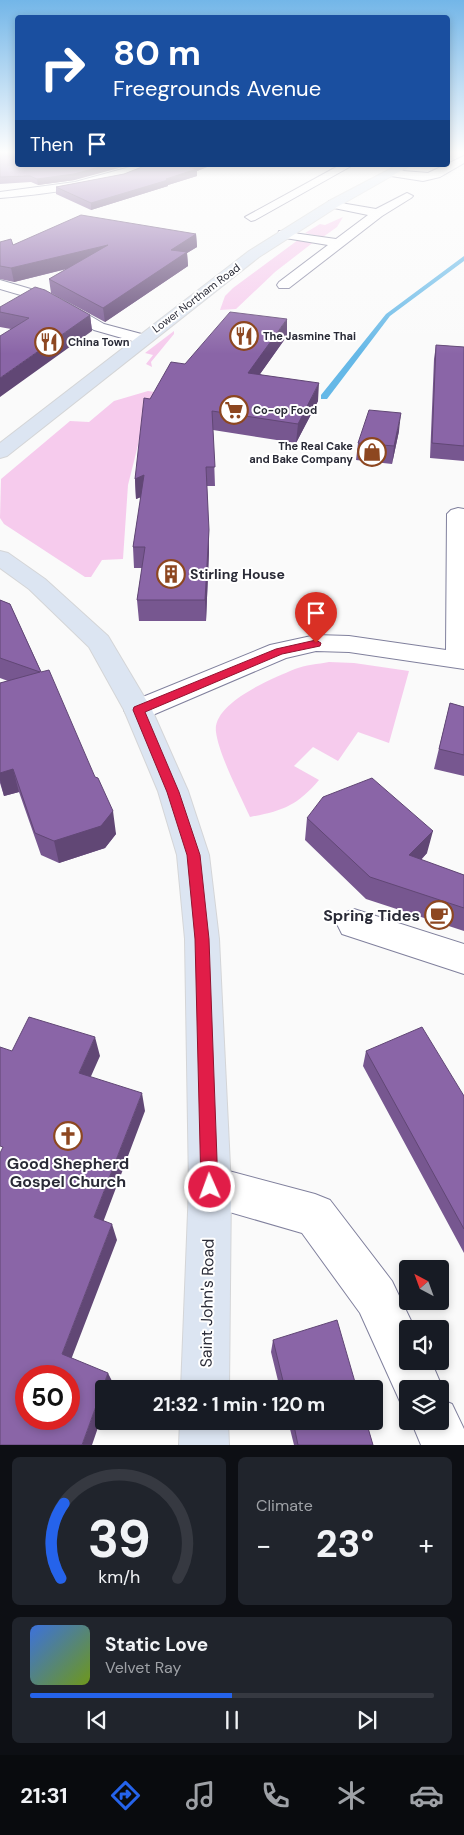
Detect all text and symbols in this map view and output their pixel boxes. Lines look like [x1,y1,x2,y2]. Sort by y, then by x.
text: 80 m [113,30,201,76]
icon: right [30,35,95,100]
text: Freegrounds Avenue [113,74,321,103]
icon: arrive [83,130,111,158]
text: Then [30,132,73,157]
street label: Lower Northam Road [149,260,243,336]
restaurant icon: The Jasmine Thai [229,321,259,351]
restaurant icon: China Town [34,327,64,357]
place label: The Jasmine Thai [263,329,356,343]
place label: China Town [68,335,130,349]
supermarket icon: Co-op Food [219,395,249,425]
place label: Co-op Food [253,403,317,417]
shop icon: The Real Cake and Bake Company [357,437,387,467]
place label: The Real Cake and Bake Company [249,439,353,466]
building icon: Stirling House [156,559,186,589]
place label: Stirling House [190,565,285,583]
pin [295,592,337,643]
icon: arrive [302,599,330,627]
cafe icon: Spring Tides [424,900,454,930]
place label: Spring Tides [323,905,420,926]
church icon: Good Shepherd Gospel Church [53,1121,83,1151]
place label: Good Shepherd Gospel Church [7,1153,129,1192]
position arrow [183,1160,235,1212]
street label: Saint John's Road [195,1238,219,1368]
north arrow [399,1260,449,1310]
map controls [399,1260,449,1430]
button: sound [399,1320,449,1370]
speed limit sign: 50 [15,1365,80,1430]
button: layers [399,1380,449,1430]
text: 21:32 · 1 min · 120 m [153,1392,325,1417]
text: Climate [256,1495,313,1516]
text: 39 [87,1505,151,1573]
text: 23° [316,1519,374,1569]
text: − [256,1527,271,1564]
text: + [419,1527,434,1564]
text: km/h [98,1565,140,1589]
text: Static Love [105,1632,208,1657]
text: Velvet Ray [105,1657,181,1678]
icon: previous [83,1706,111,1734]
icon: pause [218,1706,246,1734]
icon: next [353,1706,381,1734]
icon: directions [108,1778,143,1813]
icon: music [183,1778,218,1813]
icon: phone [258,1778,293,1813]
icon: climate [334,1778,369,1813]
icon: car [409,1778,444,1813]
text: 21:31 [20,1781,68,1810]

